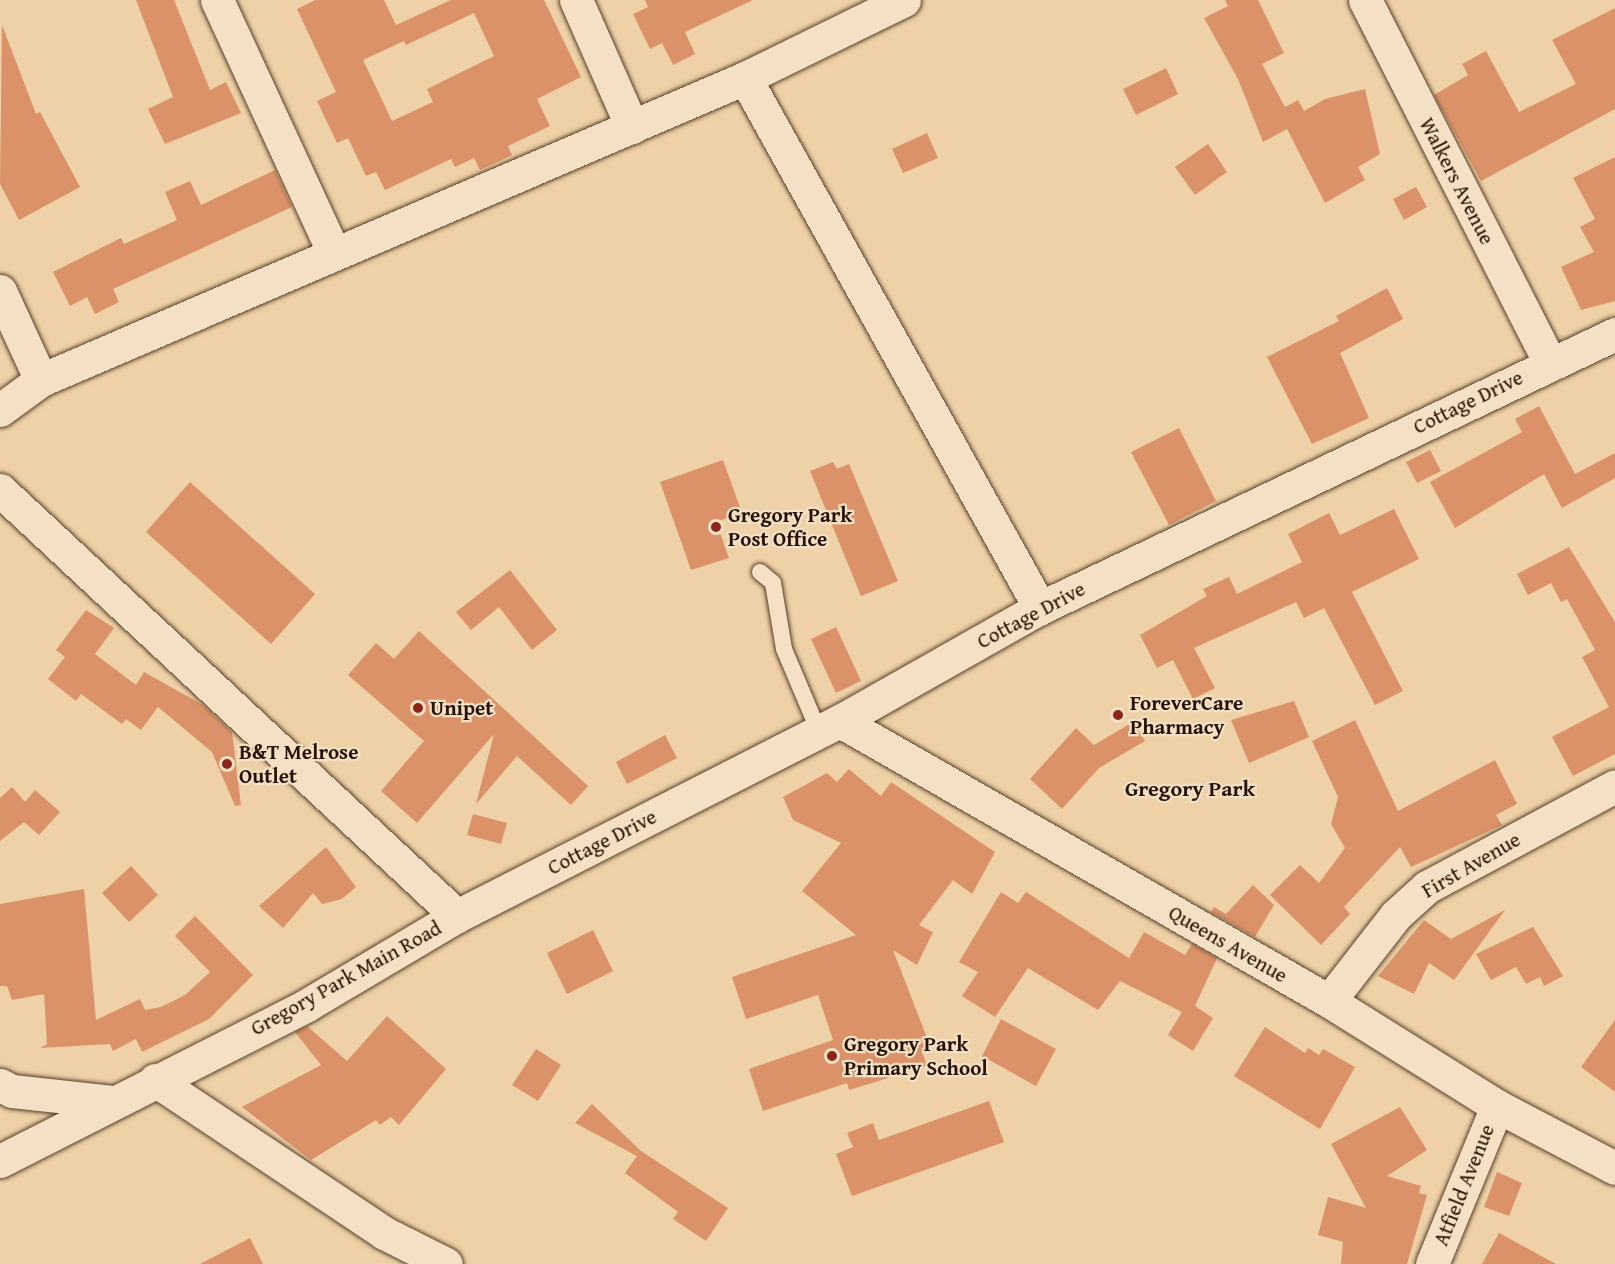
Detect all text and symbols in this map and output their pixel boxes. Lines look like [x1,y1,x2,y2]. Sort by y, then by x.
street label: Walkers Avenue [1414,113,1500,249]
street label: Cottage Drive [1409,365,1527,439]
place label: Gregory Park Post Office [728,502,852,552]
marker: Gregory Park Post Office [709,520,723,534]
street label: Cottage Drive [973,576,1089,654]
place label: ForeverCare Pharmacy [1130,690,1243,740]
place label: Unipet [430,695,493,721]
marker: Unipet [411,701,425,715]
marker: ForeverCare Pharmacy [1111,708,1125,722]
place label: B&T Melrose Outlet [239,739,358,789]
marker: B&T Melrose Outlet [220,757,234,771]
district label: Gregory Park [1125,776,1255,802]
street label: Cottage Drive [543,804,661,880]
street label: First Avenue [1417,827,1525,903]
street label: Queens Avenue [1164,900,1292,988]
street label: Gregory Park Main Road [246,915,446,1041]
place label: Gregory Park Primary School [844,1031,988,1081]
marker: Gregory Park Primary School [825,1049,839,1063]
street label: Atfield Avenue [1428,1121,1500,1249]

